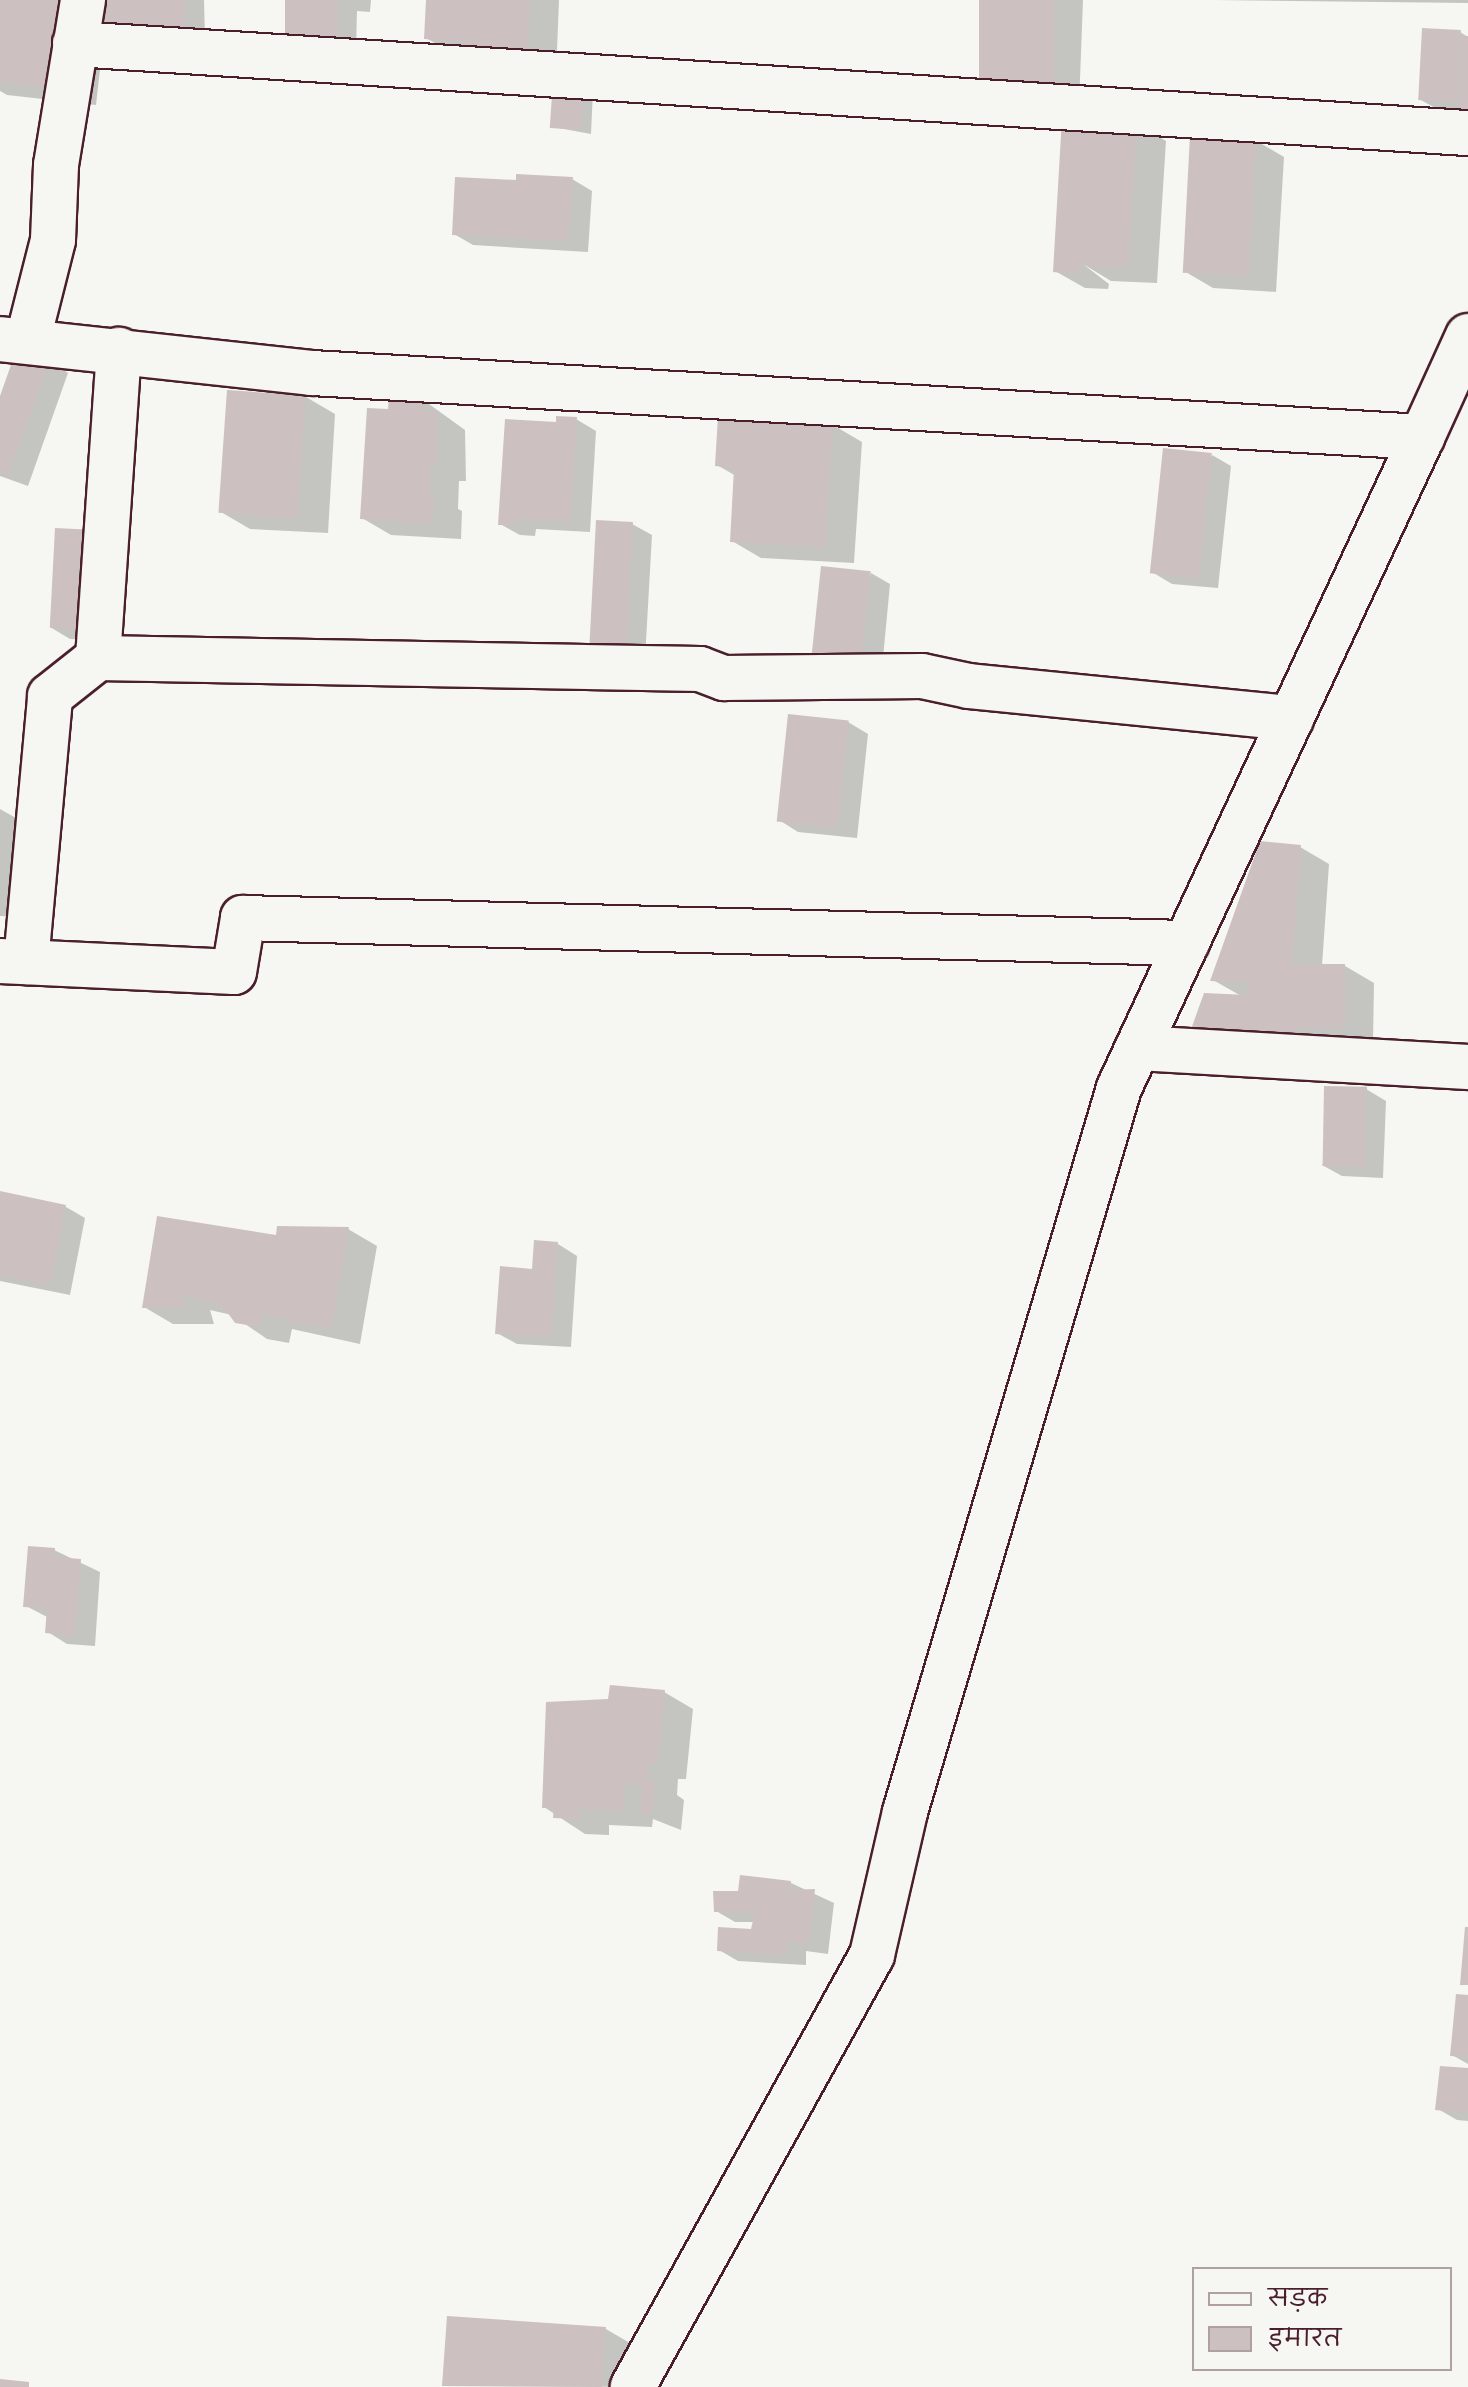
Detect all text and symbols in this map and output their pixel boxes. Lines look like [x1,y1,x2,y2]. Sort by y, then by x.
legend [1192,2267,1452,2371]
text: सड़क [1268,2277,1327,2319]
text: इमारत [1268,2317,1341,2359]

